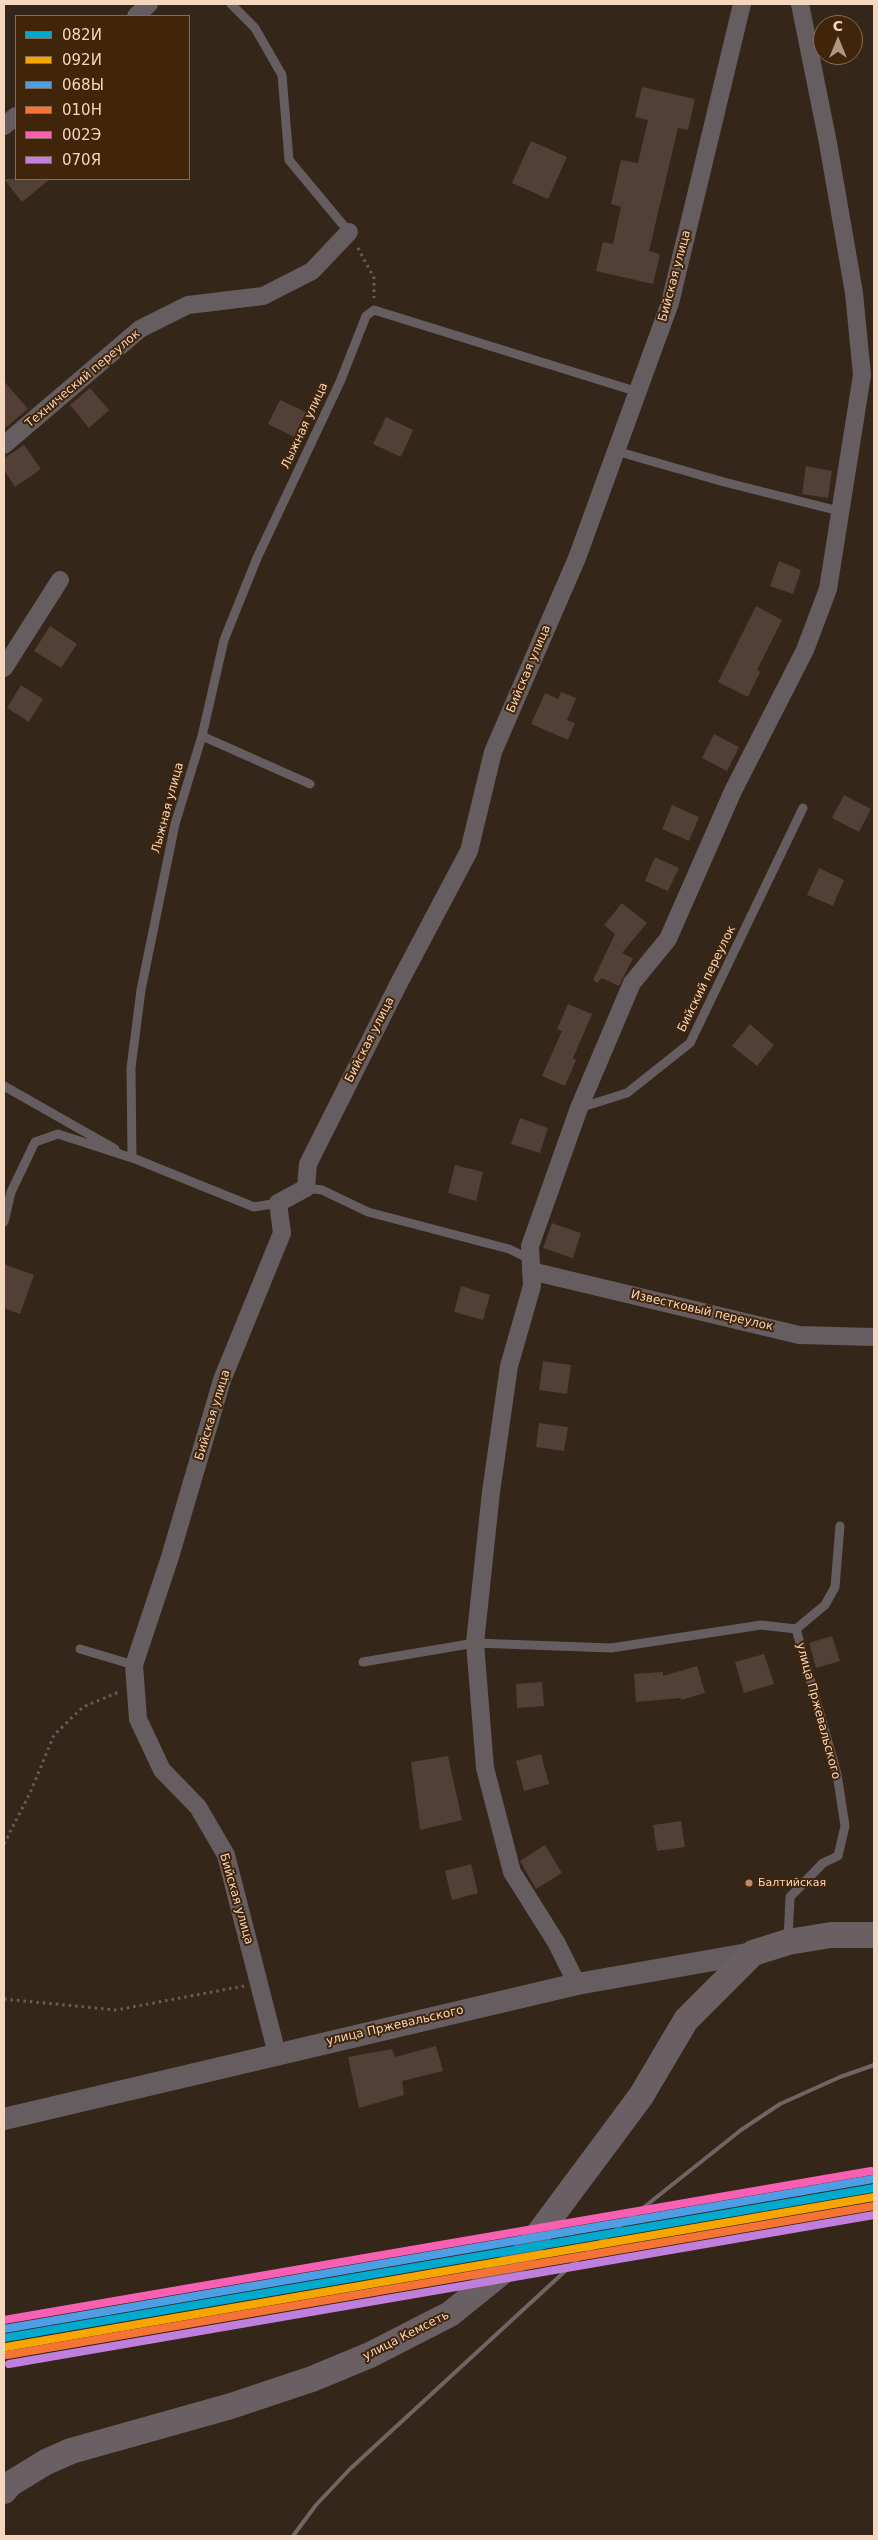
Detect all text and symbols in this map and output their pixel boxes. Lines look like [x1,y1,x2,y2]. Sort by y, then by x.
legend [15,15,190,180]
north arrow [813,15,863,65]
text: С [833,18,843,34]
text: 082И [62,26,102,44]
text: 092И [62,51,102,69]
text: 068Ы [62,76,104,94]
text: 010Н [62,101,102,119]
text: 002Э [62,126,101,144]
text: 070Я [62,151,101,169]
street label: Бийская улица [656,229,694,323]
street label: Технический переулок [23,327,143,431]
street label: Лыжная улица [279,381,331,471]
street label: Бийская улица [504,623,554,715]
street label: Лыжная улица [149,761,187,855]
street label: Бийский переулок [675,923,739,1035]
street label: Бийская улица [342,995,398,1085]
street label: Известковый переулок [629,1288,775,1334]
street label: Бийская улица [192,1368,234,1462]
street label: улица Пржевальского [793,1641,843,1781]
street label: Бийская улица [216,1852,256,1946]
place label: Балтийская [758,1876,826,1890]
marker: Балтийская [744,1878,754,1888]
street label: улица Пржевальского [325,2003,465,2049]
street label: улица Кемсеть [360,2308,452,2364]

